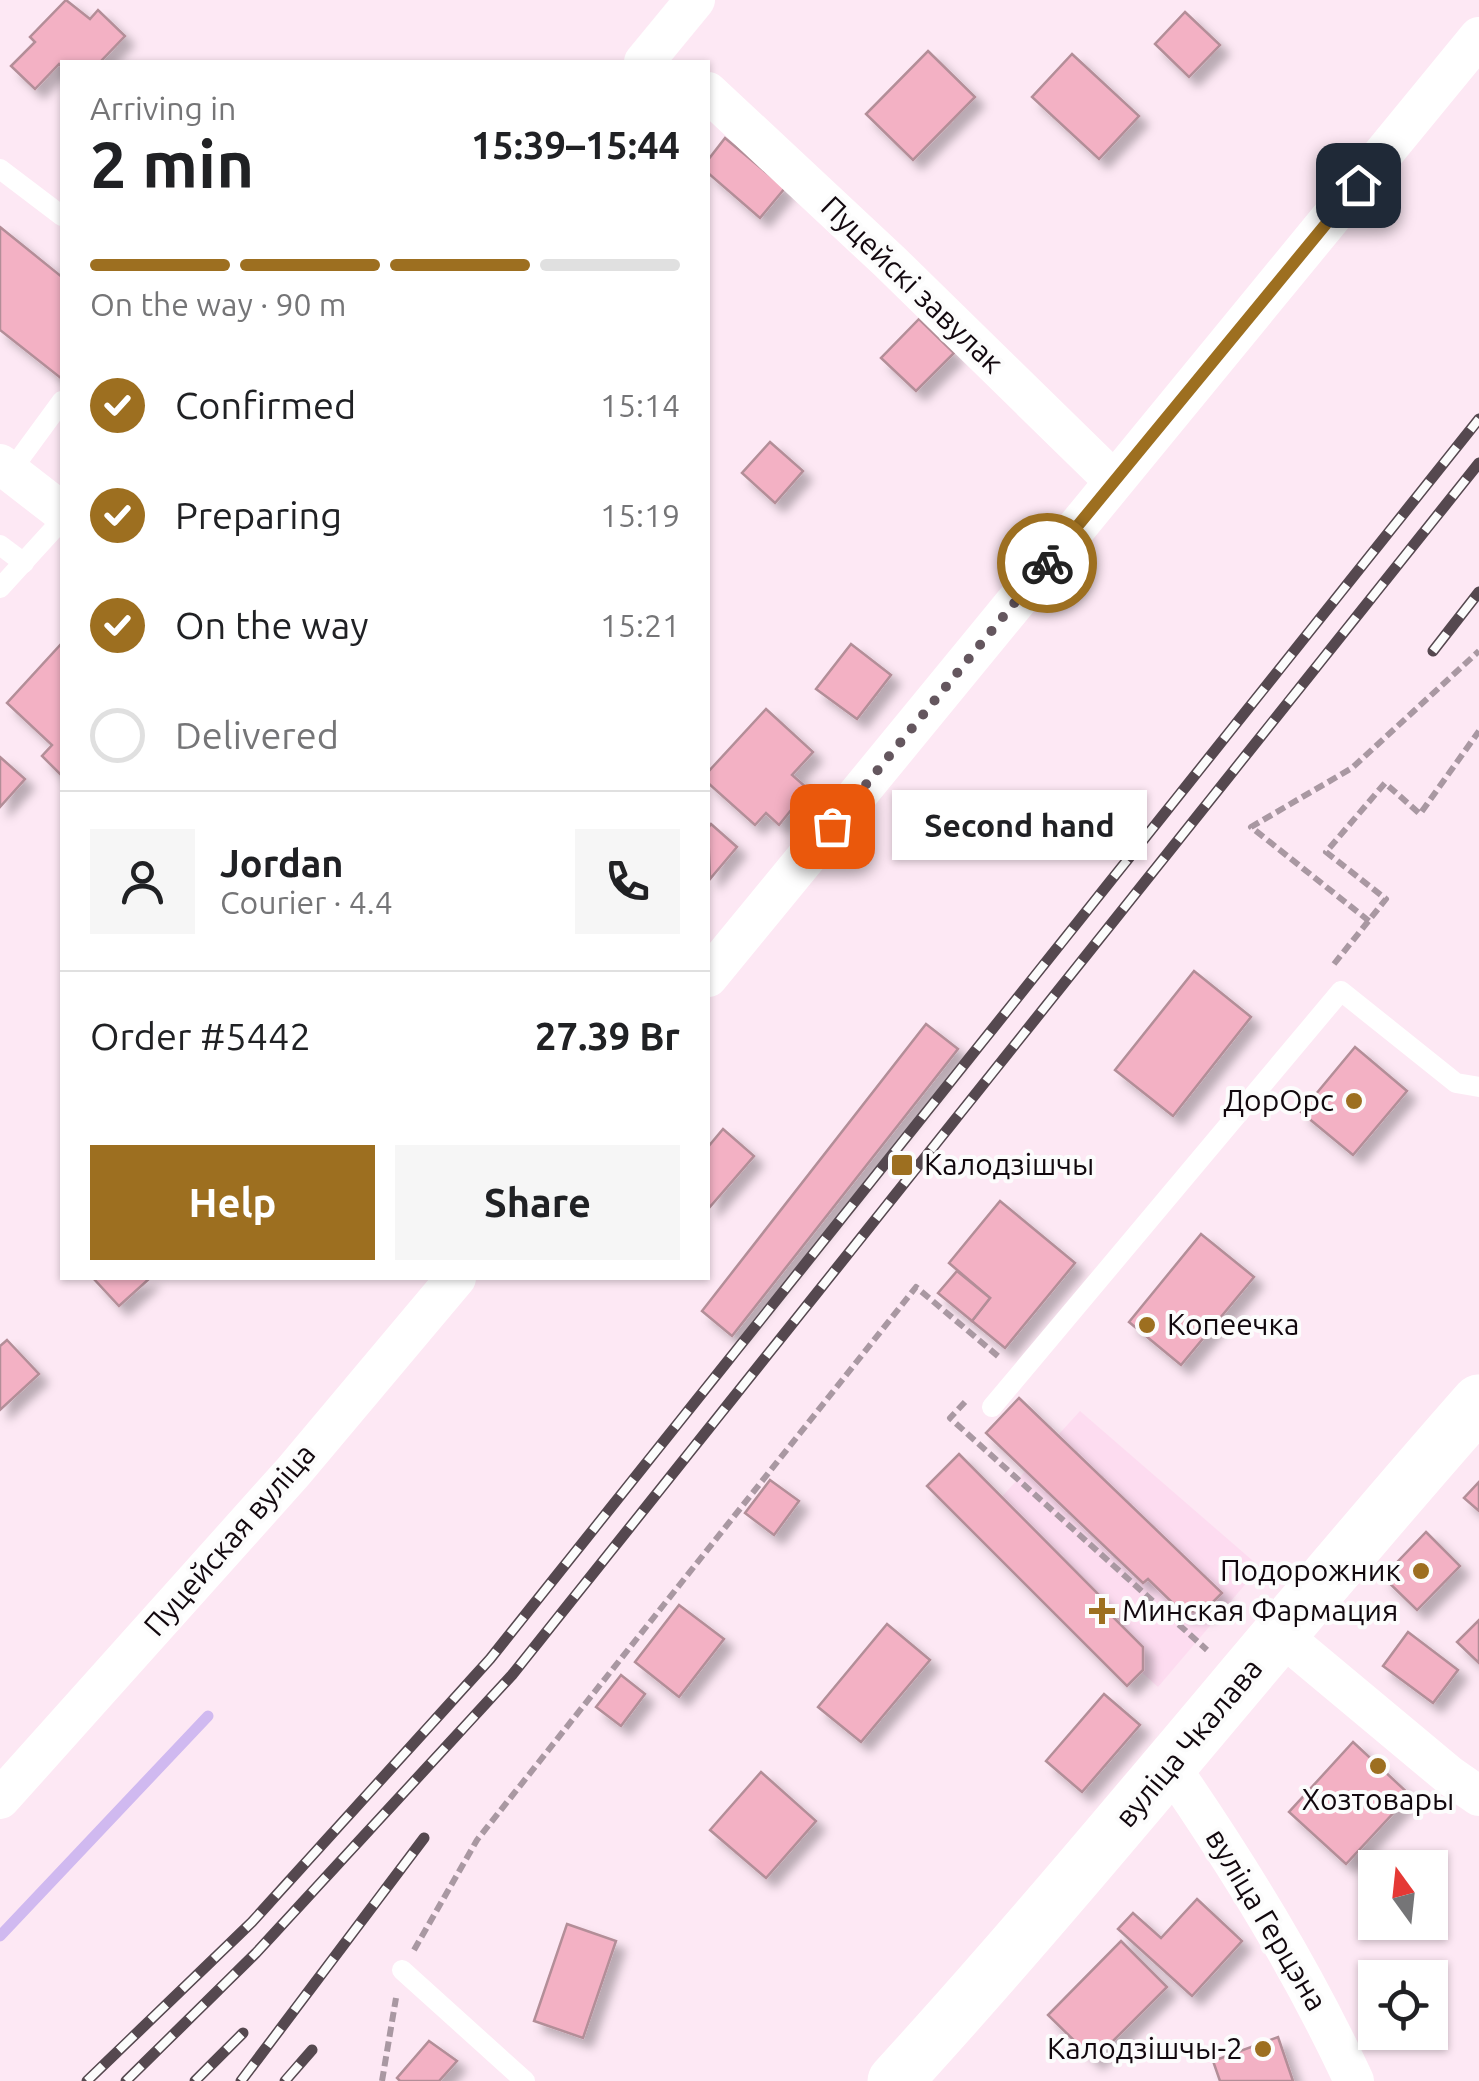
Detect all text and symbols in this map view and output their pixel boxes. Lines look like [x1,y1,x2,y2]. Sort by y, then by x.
text: Arriving in [90,90,236,126]
text: 15:39–15:44 [471,124,680,166]
text: 2 min [90,127,254,200]
pin [1316,143,1401,228]
icon: home [1331,158,1386,213]
street label: Пуцейскі завулак [815,189,1011,380]
text: On the way · 90 m [90,286,346,322]
icon: check [90,378,145,433]
text: Confirmed [175,384,356,426]
text: 15:14 [600,387,680,423]
icon: check [90,488,145,543]
text: Preparing [175,494,342,536]
text: 15:19 [600,497,680,533]
courier [997,513,1097,613]
icon: bike [1020,536,1075,591]
icon: check [90,598,145,653]
text: On the way [175,604,368,646]
text: 15:21 [600,607,680,643]
text: Delivered [175,714,339,756]
pin [790,784,875,869]
callout: Second hand [892,791,1147,861]
icon: bag [805,799,860,854]
text: Second hand [924,807,1115,843]
button: person [90,829,195,934]
button: phone [575,829,680,934]
text: Jordan [220,842,344,884]
text: Courier · 4.4 [220,884,393,920]
text: Order #5442 [90,1015,311,1057]
text: 27.39 Br [535,1015,680,1057]
place label: ДорОрс [1223,1083,1334,1117]
marker: ДорОрс [1343,1090,1365,1112]
button: Help [90,1145,375,1260]
button: Share [395,1145,680,1260]
place label: Калодзішчы [924,1147,1094,1181]
marker: Калодзішчы [889,1152,915,1178]
place label: Копеечка [1167,1307,1299,1341]
marker: Копеечка [1136,1314,1158,1336]
street label: Пуцейская вуліца [137,1437,322,1642]
place label: Подорожник [1220,1553,1401,1587]
marker: Подорожник [1410,1560,1432,1582]
place label: Минская Фармация [1122,1593,1398,1627]
marker: Минская Фармация [1091,1600,1113,1622]
street label: вуліца Чкалава [1108,1651,1269,1833]
marker: Хозтовары [1367,1755,1389,1777]
place label: Хозтовары [1302,1782,1454,1816]
street label: вуліца Герцэна [1199,1822,1334,2017]
north arrow [1358,1850,1448,1940]
map controls [1358,1850,1448,2050]
button: locate [1358,1960,1448,2050]
place label: Калодзішчы-2 [1047,2031,1243,2065]
marker: Калодзішчы-2 [1252,2038,1274,2060]

